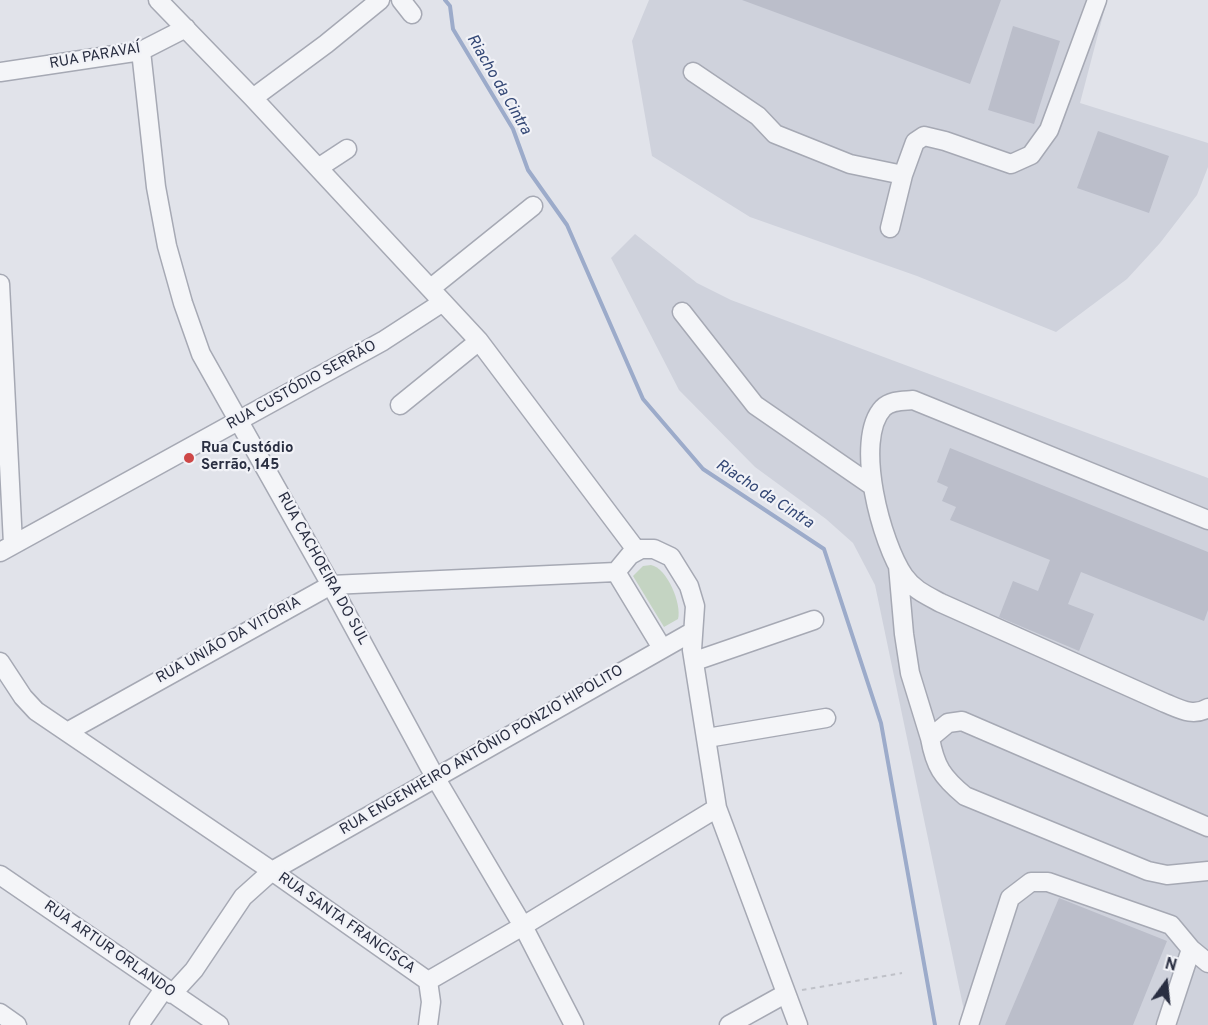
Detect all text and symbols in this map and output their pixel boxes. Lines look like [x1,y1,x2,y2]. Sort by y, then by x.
water label: Riacho da Cintra [461,31,535,139]
street label: RUA PARAVAÍ [48,40,142,74]
street label: RUA CUSTÓDIO SERRÃO [224,337,380,435]
place label: Rua Custódio Serrão, 145 [201,440,293,475]
marker: Rua Custódio Serrão, 145 [182,451,196,465]
water label: Riacho da Cintra [711,456,817,534]
street label: RUA CACHOEIRA DO SUL [272,489,372,649]
street label: RUA UNIÃO DA VITÓRIA [153,594,305,688]
street label: RUA ENGENHEIRO ANTÔNIO PONZIO HIPOLITO [337,662,627,840]
street label: RUA SANTA FRANCISCA [274,870,418,978]
street label: RUA ARTUR ORLANDO [40,898,178,1002]
north arrow [1136,953,1196,1013]
text: N [1163,954,1179,977]

